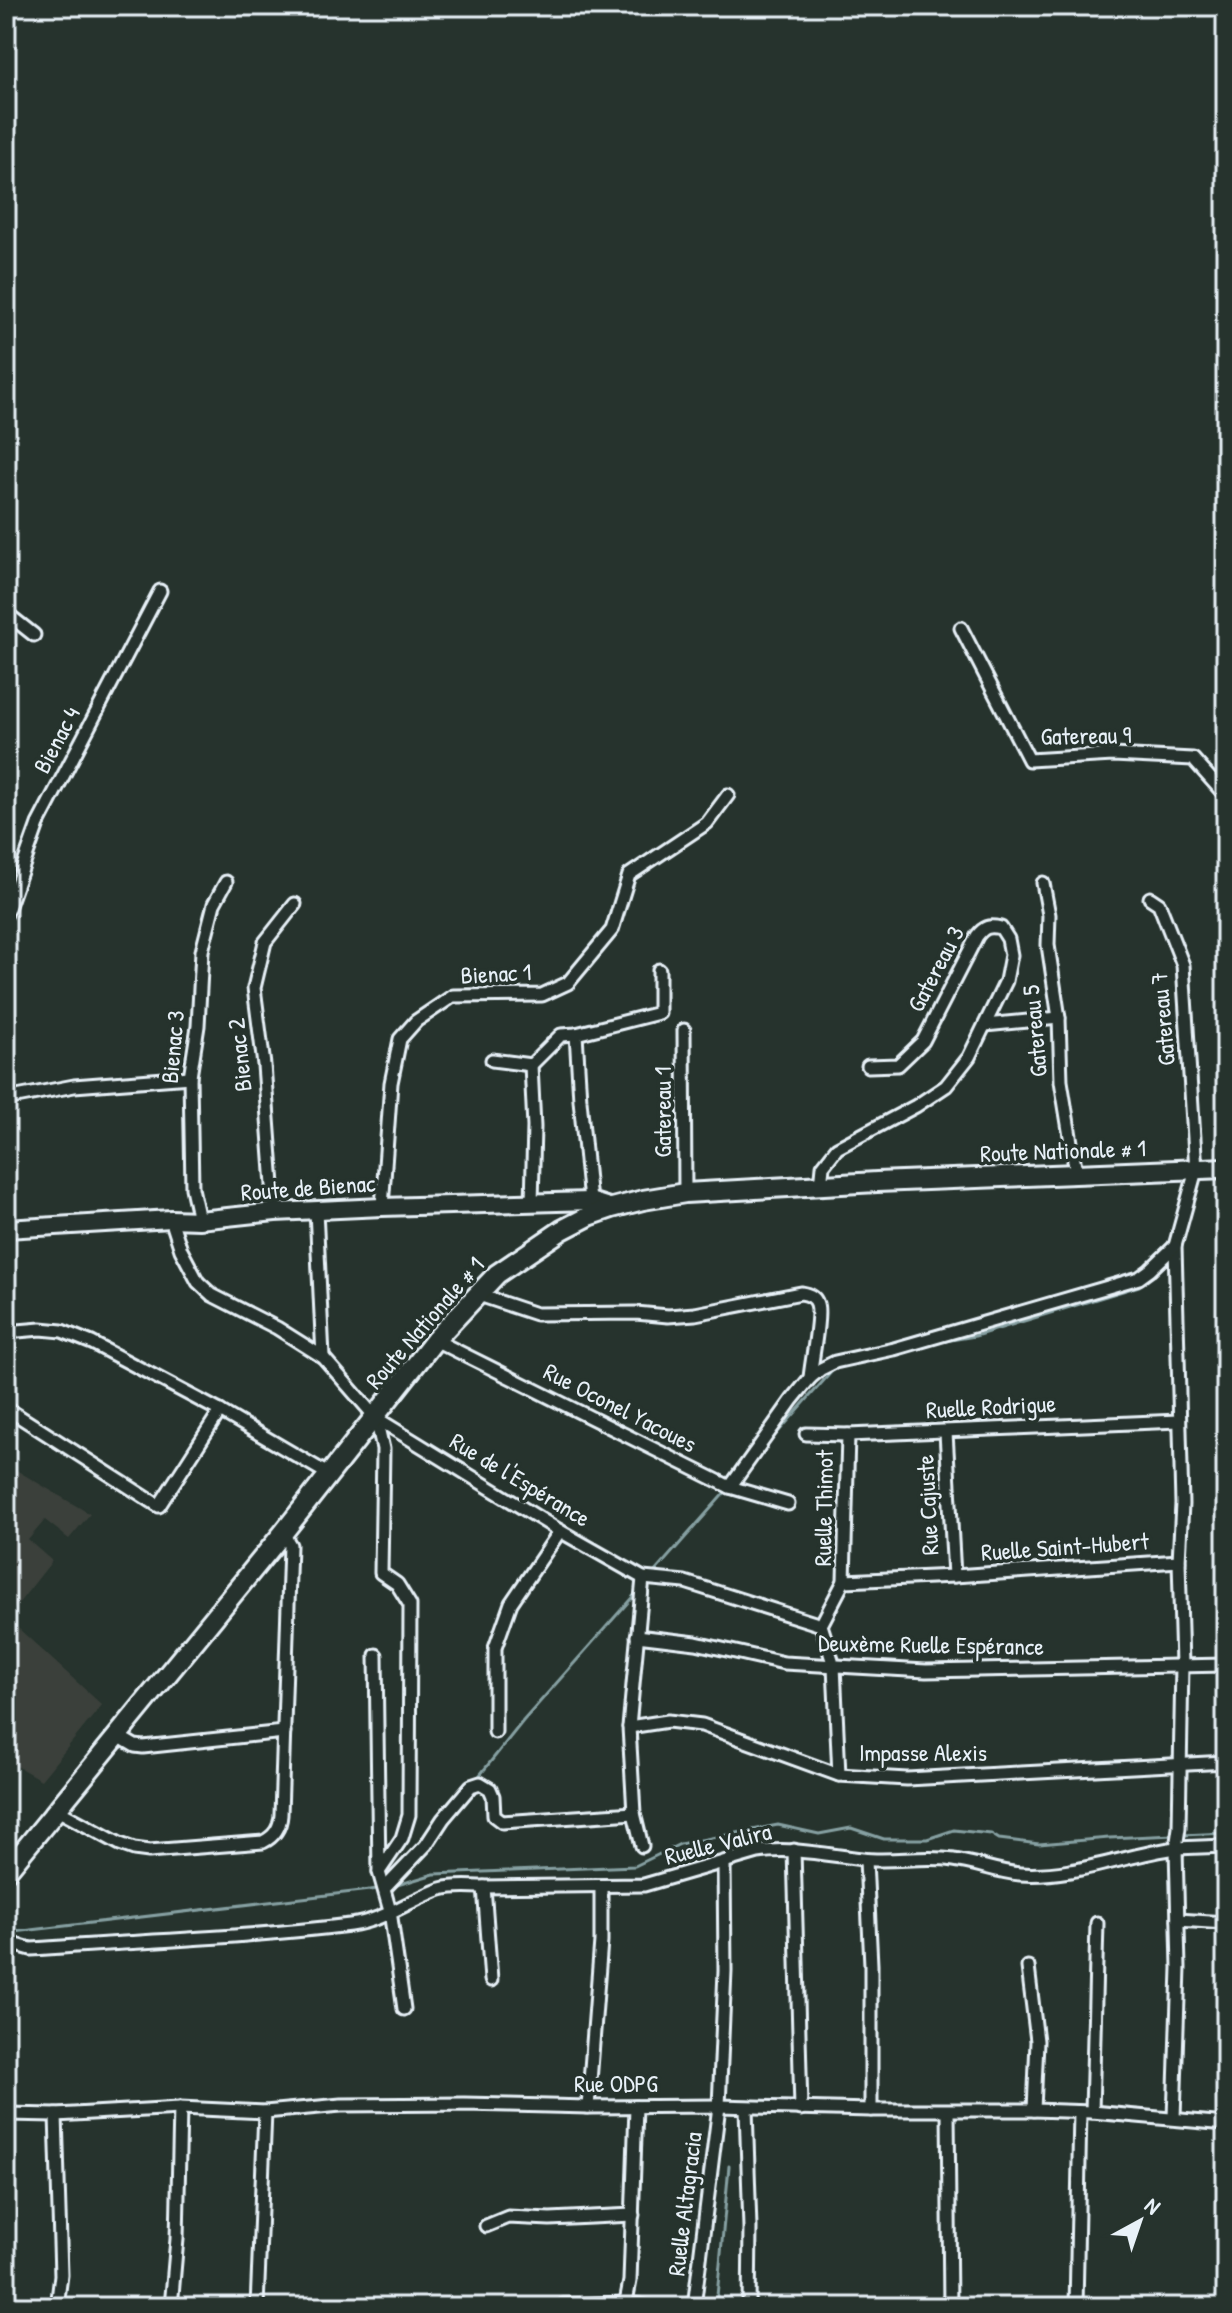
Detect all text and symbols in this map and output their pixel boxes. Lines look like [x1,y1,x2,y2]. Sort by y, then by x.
street label: Bienac 4 [25,701,87,778]
street label: Gatereau 9 [1040,718,1132,752]
street label: Gatereau 3 [899,920,971,1017]
street label: Bienac 1 [460,955,532,991]
street label: Gatereau 7 [1142,971,1182,1067]
street label: Gatereau 5 [1014,984,1054,1078]
street label: Bienac 3 [153,1009,191,1085]
street label: Bienac 2 [219,1017,259,1093]
street label: Gatereau 1 [646,1067,678,1157]
street label: Route Nationale # 1 [980,1131,1146,1169]
street label: Route de Bienac [240,1166,377,1208]
street label: Route Nationale # 1 [358,1249,491,1395]
street label: Rue Oconel Yacoues [539,1355,702,1459]
street label: Ruelle Rodrigue [925,1387,1057,1425]
street label: Rue de l'Espérance [444,1425,597,1534]
street label: Ruelle Thimot [806,1449,840,1566]
street label: Rue Cajuste [908,1454,946,1556]
street label: Ruelle Saint-Hubert [980,1524,1150,1568]
street label: Deuxème Ruelle Espérance [818,1626,1045,1662]
street label: Impasse Alexis [859,1736,987,1768]
street label: Ruelle Valira [661,1814,774,1872]
street label: Rue ODPG [574,2067,658,2099]
street label: Ruelle Altagracia [659,2130,709,2278]
north arrow [1100,2181,1180,2261]
text: N [1139,2190,1167,2221]

